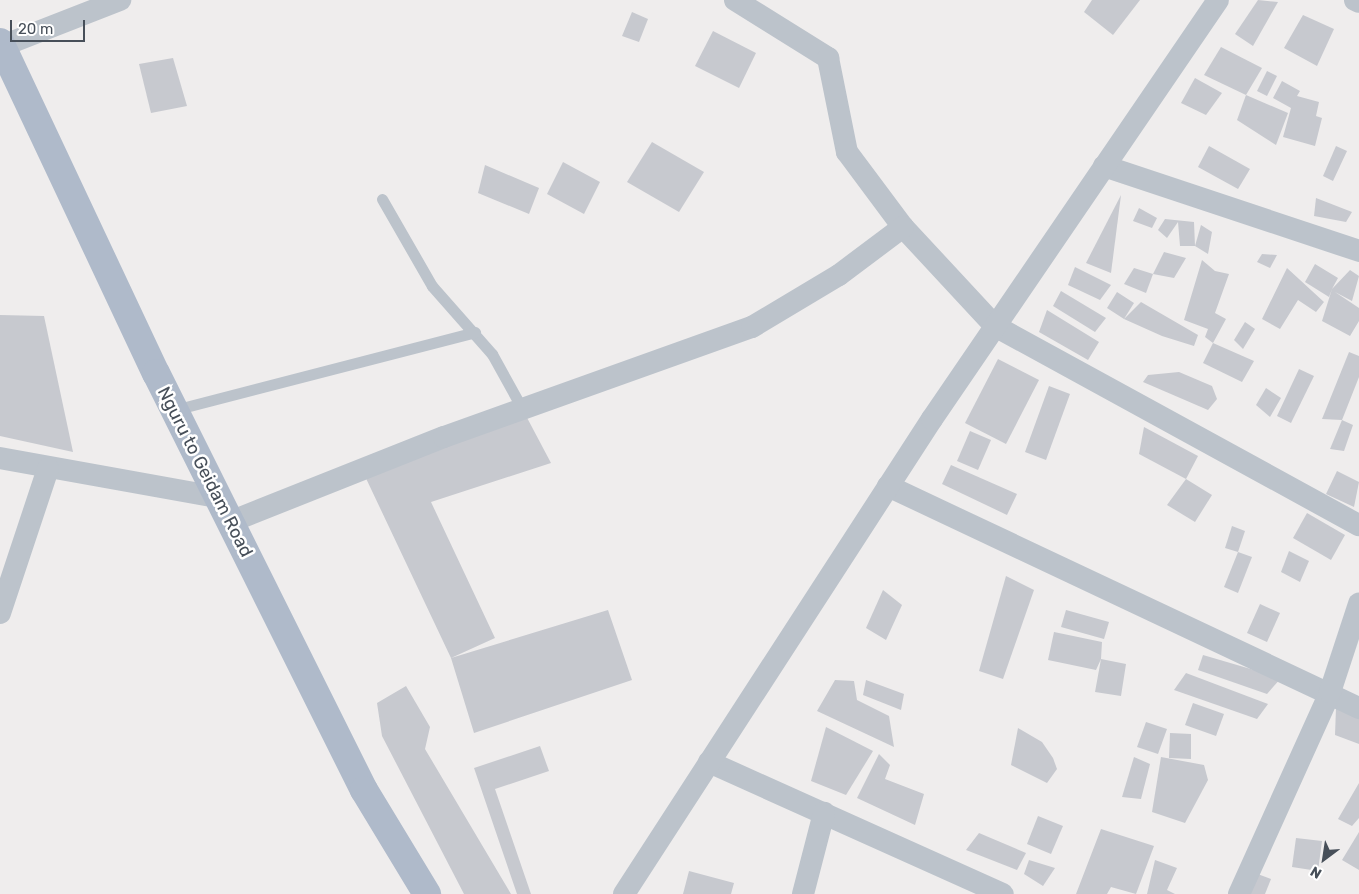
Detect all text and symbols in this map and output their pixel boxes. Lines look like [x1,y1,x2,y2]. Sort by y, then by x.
scale bar [12,10,88,42]
text: 20 m [18,20,53,38]
street label: Nguru to Geidam Road [153,383,257,561]
north arrow [1299,834,1349,884]
text: N [1307,862,1325,882]

